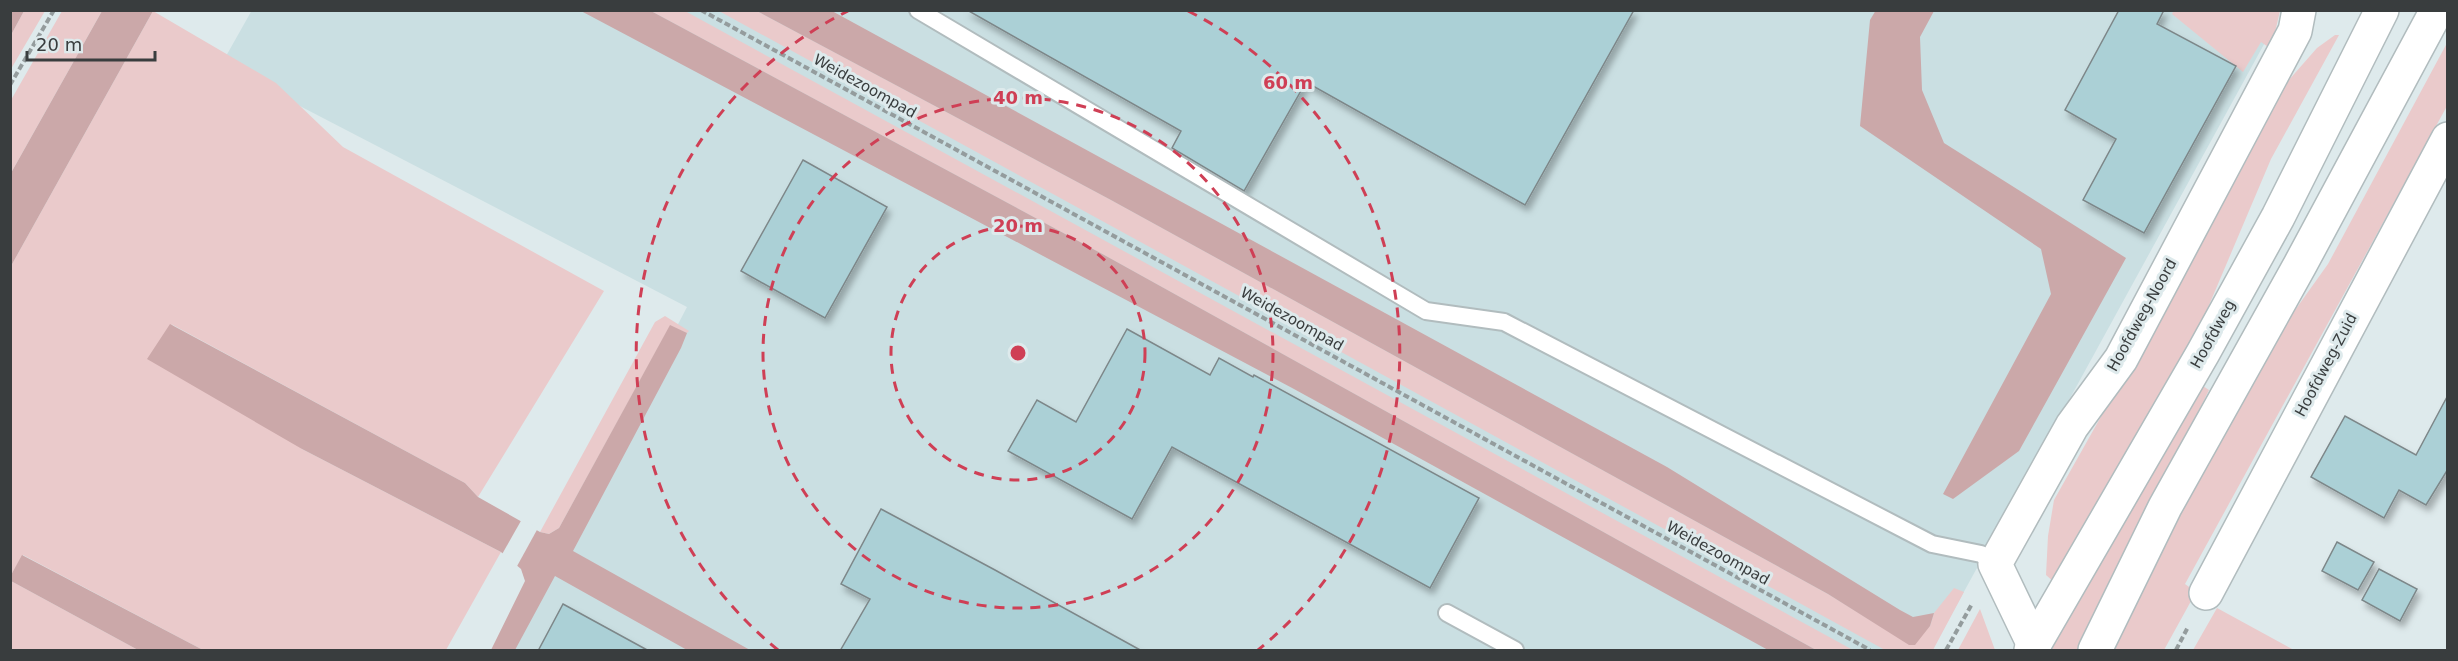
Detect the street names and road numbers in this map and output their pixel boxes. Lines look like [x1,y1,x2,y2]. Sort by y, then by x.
street label: Weidezoompad [810,50,920,122]
street label: Hoofdweg-Noord [2104,256,2180,374]
street label: Weidezoompad [1237,283,1347,355]
street label: Hoofdweg [2187,297,2239,371]
street label: Hoofdweg-Zuid [2291,310,2361,420]
street label: Weidezoompad [1663,517,1773,589]

